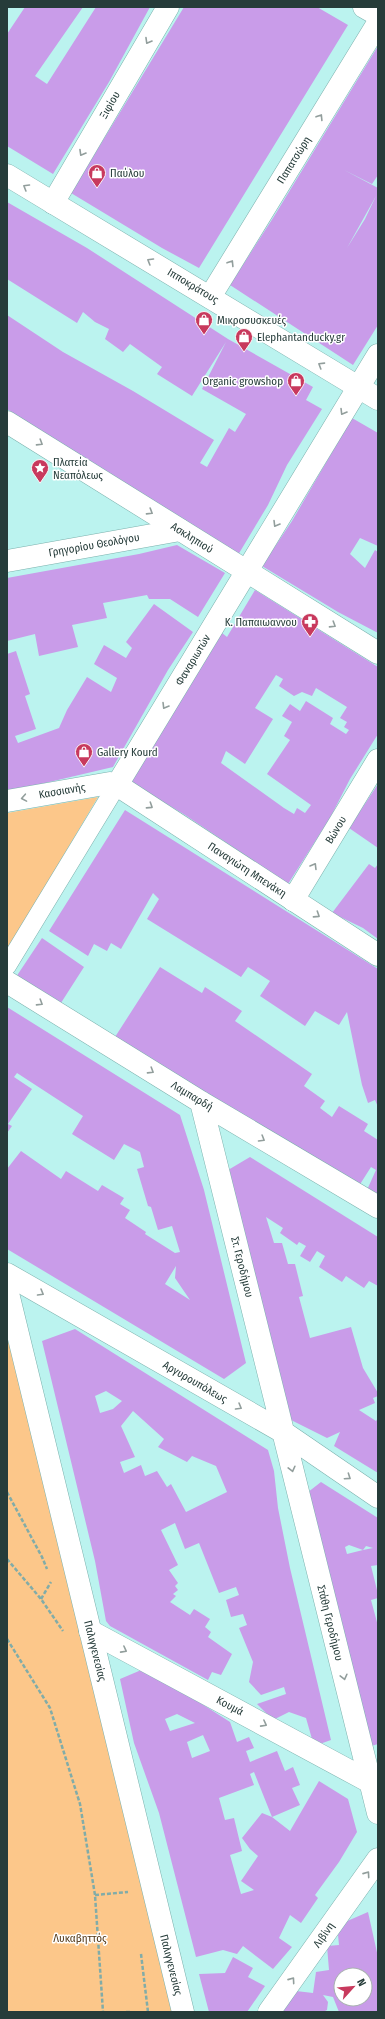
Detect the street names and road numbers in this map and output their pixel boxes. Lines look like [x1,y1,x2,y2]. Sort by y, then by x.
street label: Ξιφίου [97,89,123,121]
street label: Παπατσώρη [274,134,314,186]
street label: Ιπποκράτους [165,266,221,307]
street label: Ασκληπιού [168,520,216,556]
street label: Γρηγορίου Θεολόγου [47,531,141,559]
street label: Φαναριωτών [173,632,213,688]
street label: Κασσιανής [38,780,87,801]
street label: Βώνου [323,814,349,846]
street label: Παναγιώτη Μπενάκη [205,840,289,900]
street label: Λαμπαρδή [169,1078,215,1114]
street label: Στ. Γεροδήμου [228,1235,256,1299]
street label: Αργυρουπόλεως [161,1358,230,1406]
street label: Στάθη Γεροδήμου [314,1584,346,1662]
street label: Παλιγγενεσίας [81,1619,109,1683]
street label: Κουμά [214,1693,246,1719]
street label: Λιβίνη [311,1920,337,1950]
street label: Παλιγγενεσίας [157,1933,185,1997]

